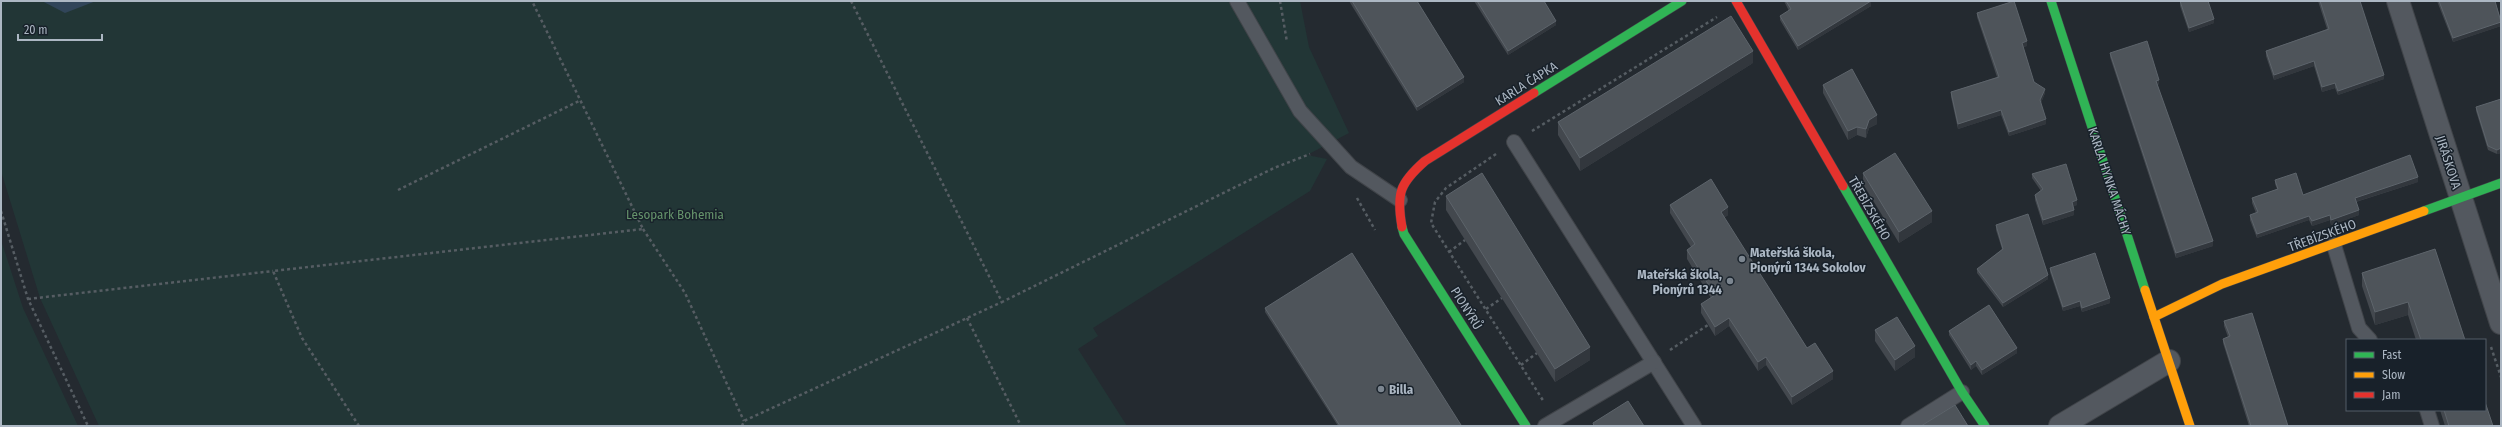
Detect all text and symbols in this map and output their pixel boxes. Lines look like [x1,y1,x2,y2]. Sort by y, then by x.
scale bar [18,16,102,42]
text: 20 m [24,23,48,37]
street label: KARLA ČAPKA [1492,58,1560,108]
street label: KARLA HYNKA MÁCHY [2085,125,2134,237]
street label: JIRÁSKOVA [2433,133,2464,191]
street label: TŘEBÍZSKÉHO [1845,174,1894,243]
park label: Lesopark Bohemia [626,207,724,222]
street label: TŘEBÍZSKÉHO [2286,216,2358,255]
place label: Mateřská škola, Pionýrů 1344 Sokolov [1750,245,1867,275]
marker: Mateřská škola, Pionýrů 1344 Sokolov [1737,254,1747,264]
place label: Mateřská škola, Pionýrů 1344 [1637,267,1722,297]
marker: Mateřská škola, Pionýrů 1344 [1725,276,1735,286]
street label: PIONÝRŮ [1448,284,1486,332]
legend [2346,339,2486,411]
text: Fast [2382,348,2401,362]
text: Slow [2382,368,2405,382]
place label: Billa [1389,382,1414,397]
marker: Billa [1376,384,1386,394]
text: Jam [2382,388,2400,402]

